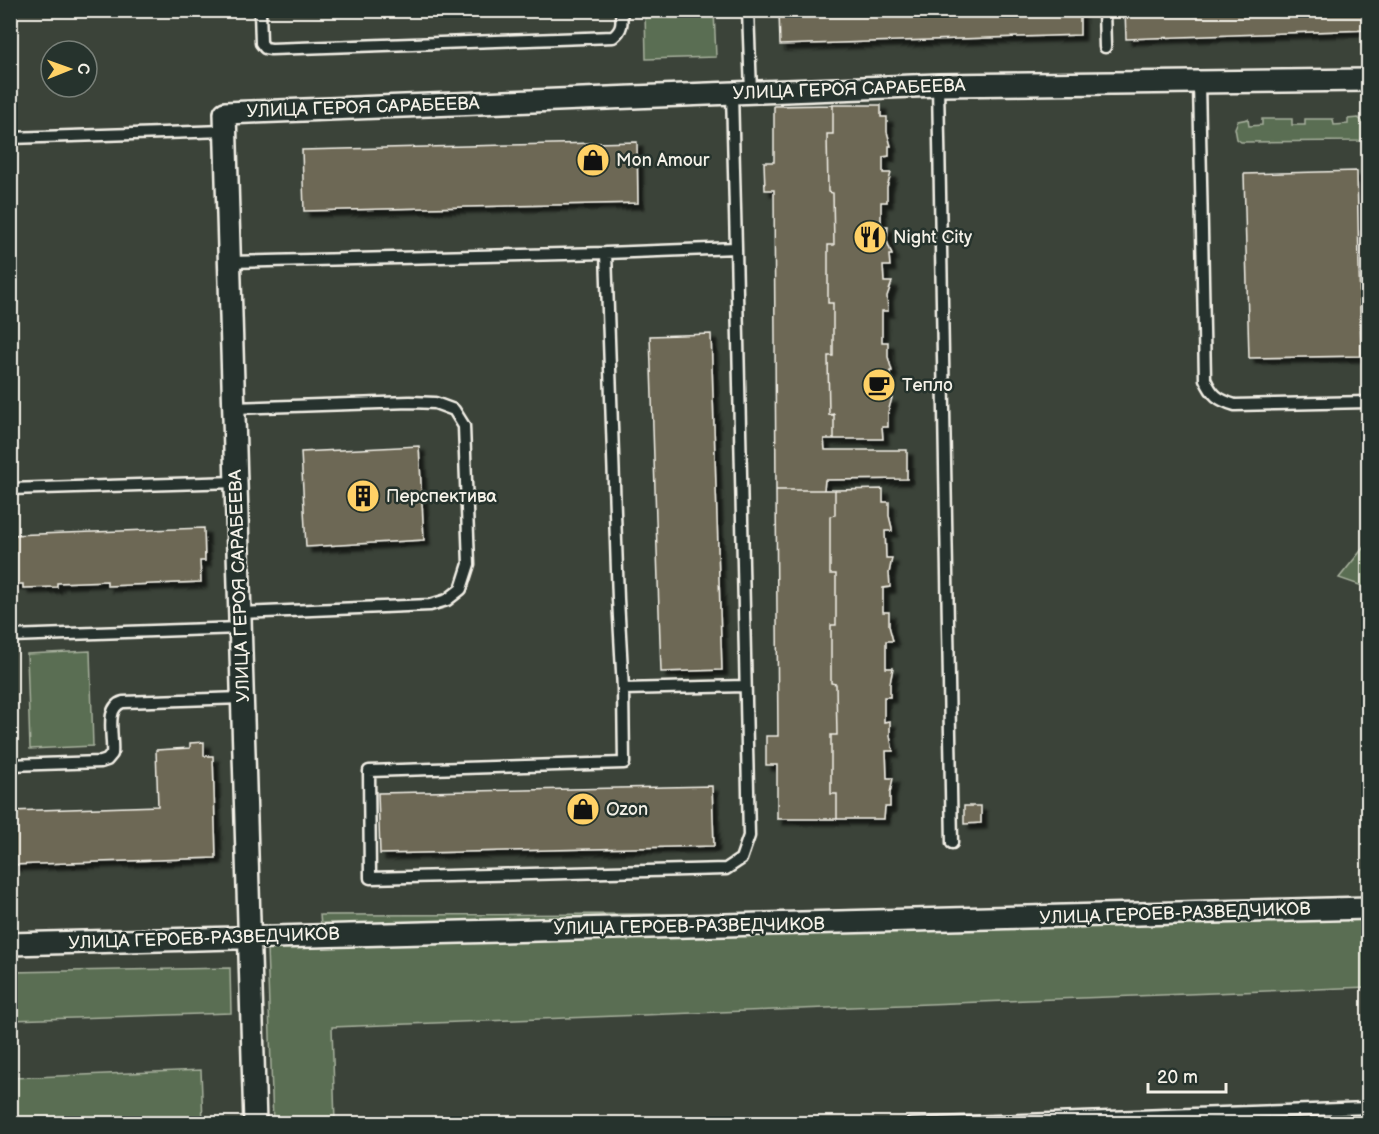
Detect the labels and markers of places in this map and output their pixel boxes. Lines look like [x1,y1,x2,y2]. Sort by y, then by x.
shop icon: Mon Amour [575,142,611,178]
place label: Mon Amour [616,150,710,171]
restaurant icon: Night City [852,219,888,255]
place label: Night City [893,227,973,248]
cafe icon: Тепло [861,367,897,403]
place label: Тепло [902,375,953,396]
building icon: Перспектива [345,478,381,514]
place label: Перспектива [386,486,497,507]
shop icon: Ozon [565,791,601,827]
place label: Ozon [606,799,648,820]

